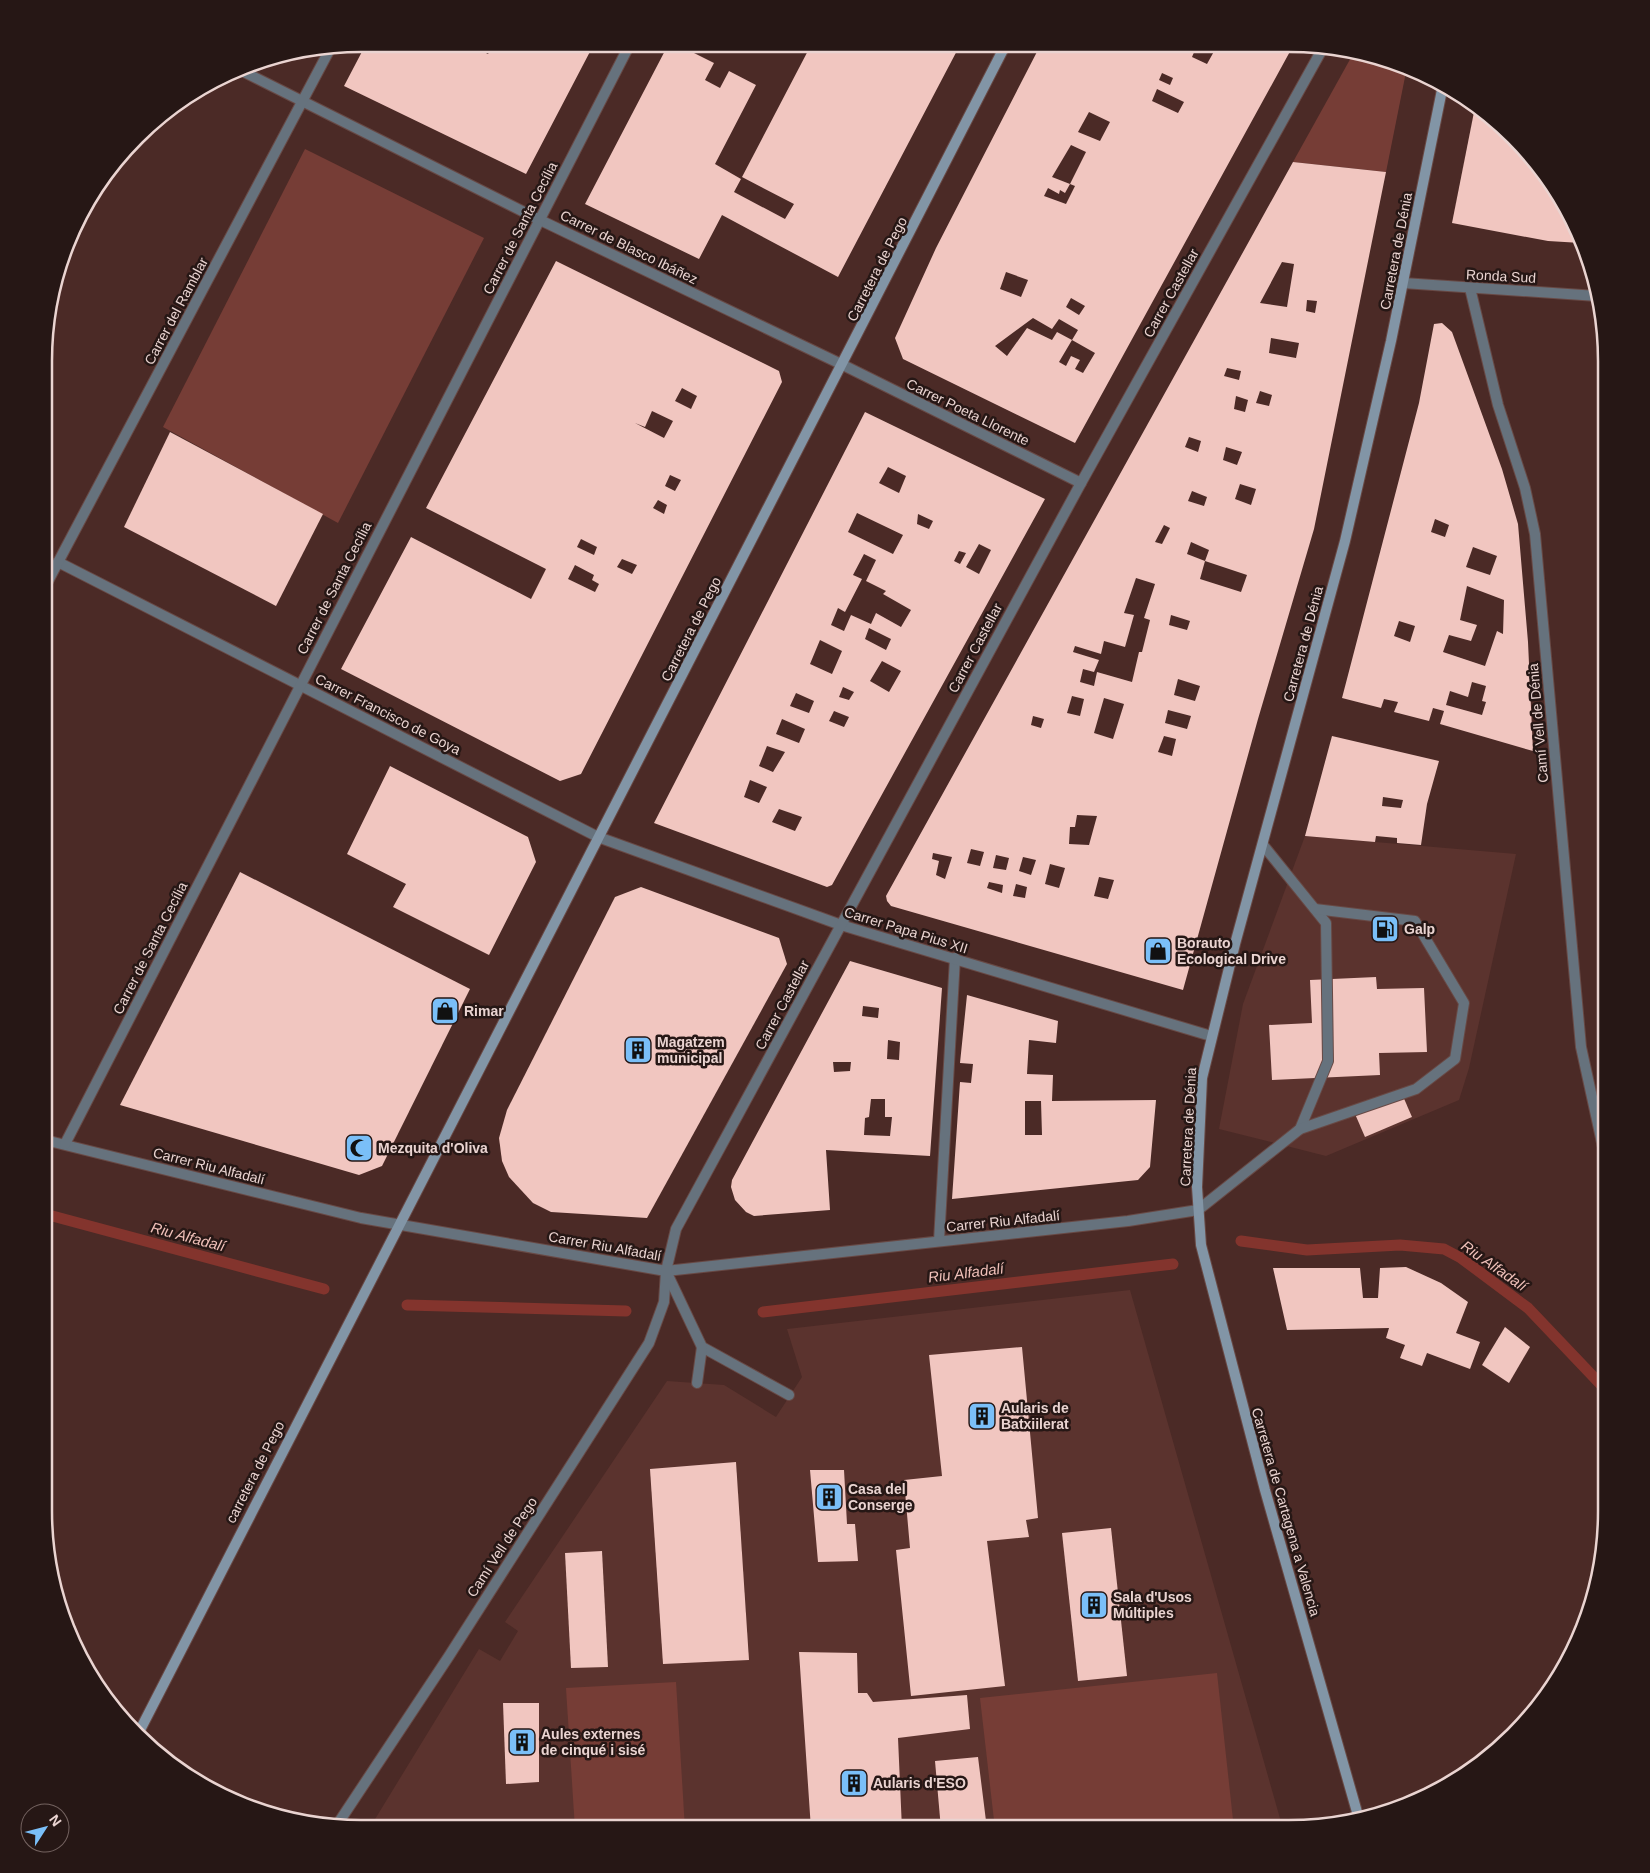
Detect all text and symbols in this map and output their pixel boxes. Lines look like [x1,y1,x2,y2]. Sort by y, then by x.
street label: Carrer de Santa Cecília [480,159,560,297]
street label: Carretera de Dénia [1377,191,1415,311]
street label: Carrer de Blasco Ibáñez [558,207,700,287]
street label: Carretera de Pego [844,214,910,324]
street label: Carrer Castellar [1140,246,1202,340]
street label: Carrer del Ramblar [141,254,211,367]
street label: Ronda Sud [1466,266,1536,286]
street label: Carrer Poeta Llorente [904,375,1032,449]
street label: Carrer de Santa Cecília [294,519,374,657]
street label: Carretera de Pego [658,574,724,684]
street label: Carretera de Dénia [1280,584,1326,704]
street label: Carrer Castellar [945,600,1005,695]
street label: Camí Vell de Dénia [1525,662,1551,783]
street label: Carrer Francisco de Goya [313,670,464,758]
street label: Carrer de Santa Cecília [110,879,190,1017]
street label: Carrer Papa Pius XII [842,904,970,956]
fuel station icon: Galp [1370,914,1400,944]
place label: Galp [1404,921,1435,937]
place label: Borauto Ecological Drive [1177,935,1286,967]
shop icon: Borauto Ecological Drive [1143,936,1173,966]
street label: Carrer Castellar [752,957,812,1052]
shop icon: Rimar [430,996,460,1026]
place label: Rimar [464,1003,504,1019]
place label: Magatzem municipal [657,1034,725,1066]
building icon: Magatzem municipal [623,1035,653,1065]
street label: Carretera de Dénia [1177,1067,1199,1187]
mosque icon: Mezquita d'Oliva [344,1133,374,1163]
place label: Mezquita d'Oliva [378,1140,488,1156]
street label: Carrer Riu Alfadalí [152,1144,267,1188]
street label: Carrer Riu Alfadalí [945,1207,1061,1235]
water label: Riu Alfadalí [149,1218,229,1255]
street label: Carrer Riu Alfadalí [547,1228,663,1264]
water label: Riu Alfadalí [1458,1237,1532,1295]
water label: Riu Alfadalí [927,1259,1007,1286]
place label: Aularis de Batxiilerat [1001,1400,1069,1432]
building icon: Aularis de Batxiilerat [967,1401,997,1431]
street label: Carretera de Cartagena a Valencia [1249,1406,1324,1618]
street label: carretera de Pego [222,1418,288,1526]
place label: Casa del Conserge [848,1481,913,1513]
building icon: Casa del Conserge [814,1482,844,1512]
street label: Camí Vell de Pego [464,1494,540,1600]
place label: Sala d'Usos Múltiples [1113,1589,1192,1621]
building icon: Sala d'Usos Múltiples [1079,1590,1109,1620]
place label: Aules externes de cinqué i sisé [541,1726,645,1758]
building icon: Aules externes de cinqué i sisé [507,1727,537,1757]
building icon: Aularis d'ESO [839,1768,869,1798]
place label: Aularis d'ESO [873,1775,966,1791]
north arrow [20,1803,70,1853]
text: N [46,1812,65,1829]

